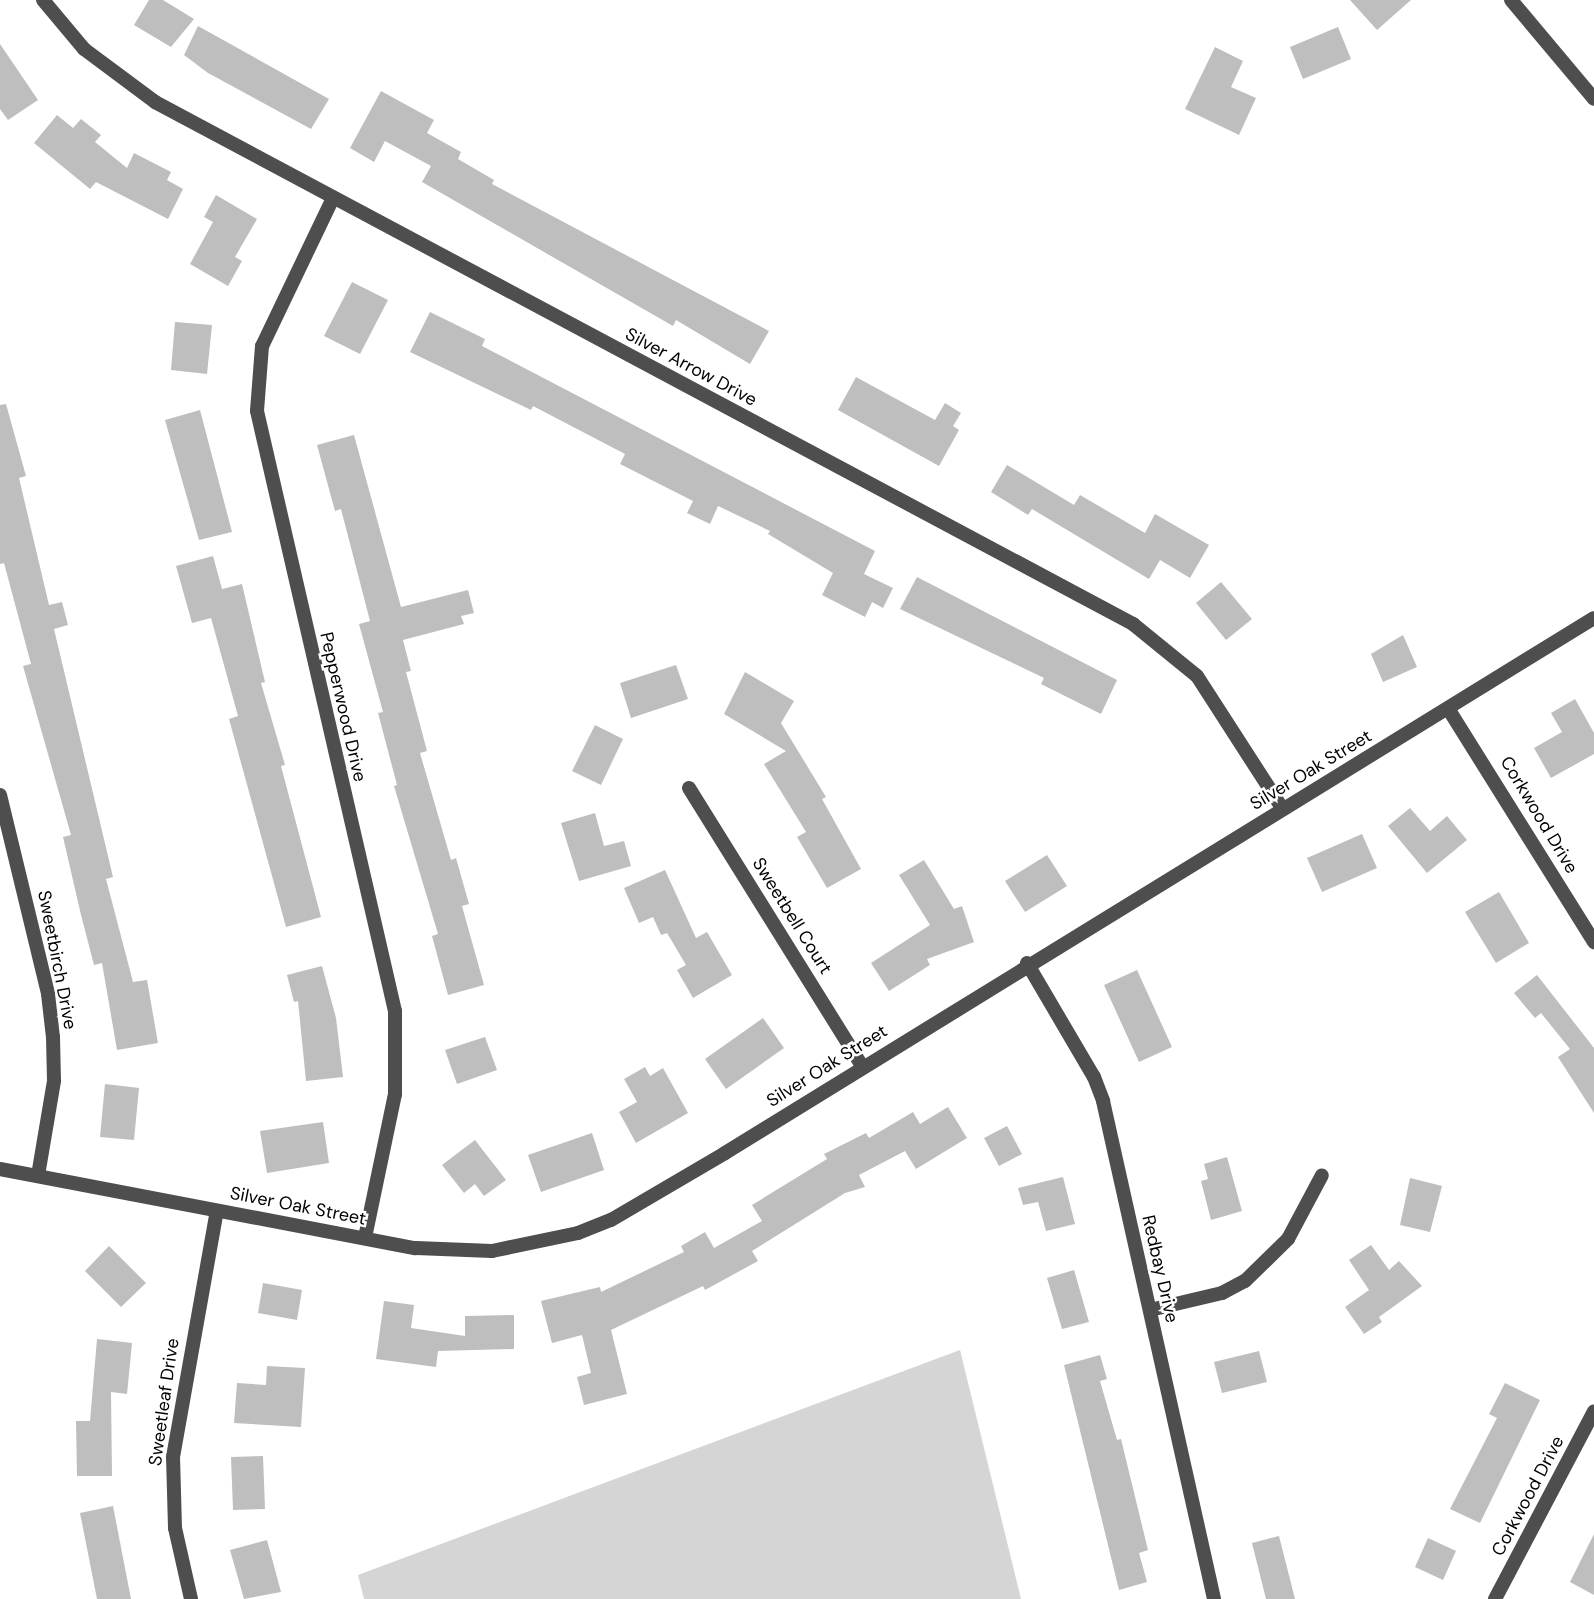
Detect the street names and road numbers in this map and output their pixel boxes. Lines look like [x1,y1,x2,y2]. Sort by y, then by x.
street label: Silver Arrow Drive [622,323,760,411]
street label: Pepperwood Drive [315,630,371,784]
street label: Silver Oak Street [1246,725,1376,815]
street label: Corkwood Drive [1496,753,1582,877]
street label: Sweetbell Court [748,854,836,978]
street label: Sweetbirch Drive [33,889,81,1031]
street label: Silver Oak Street [763,1020,891,1112]
street label: Silver Oak Street [228,1182,368,1230]
street label: Redbay Drive [1137,1213,1183,1325]
street label: Sweetleaf Drive [144,1337,184,1467]
street label: Corkwood Drive [1487,1432,1569,1560]

